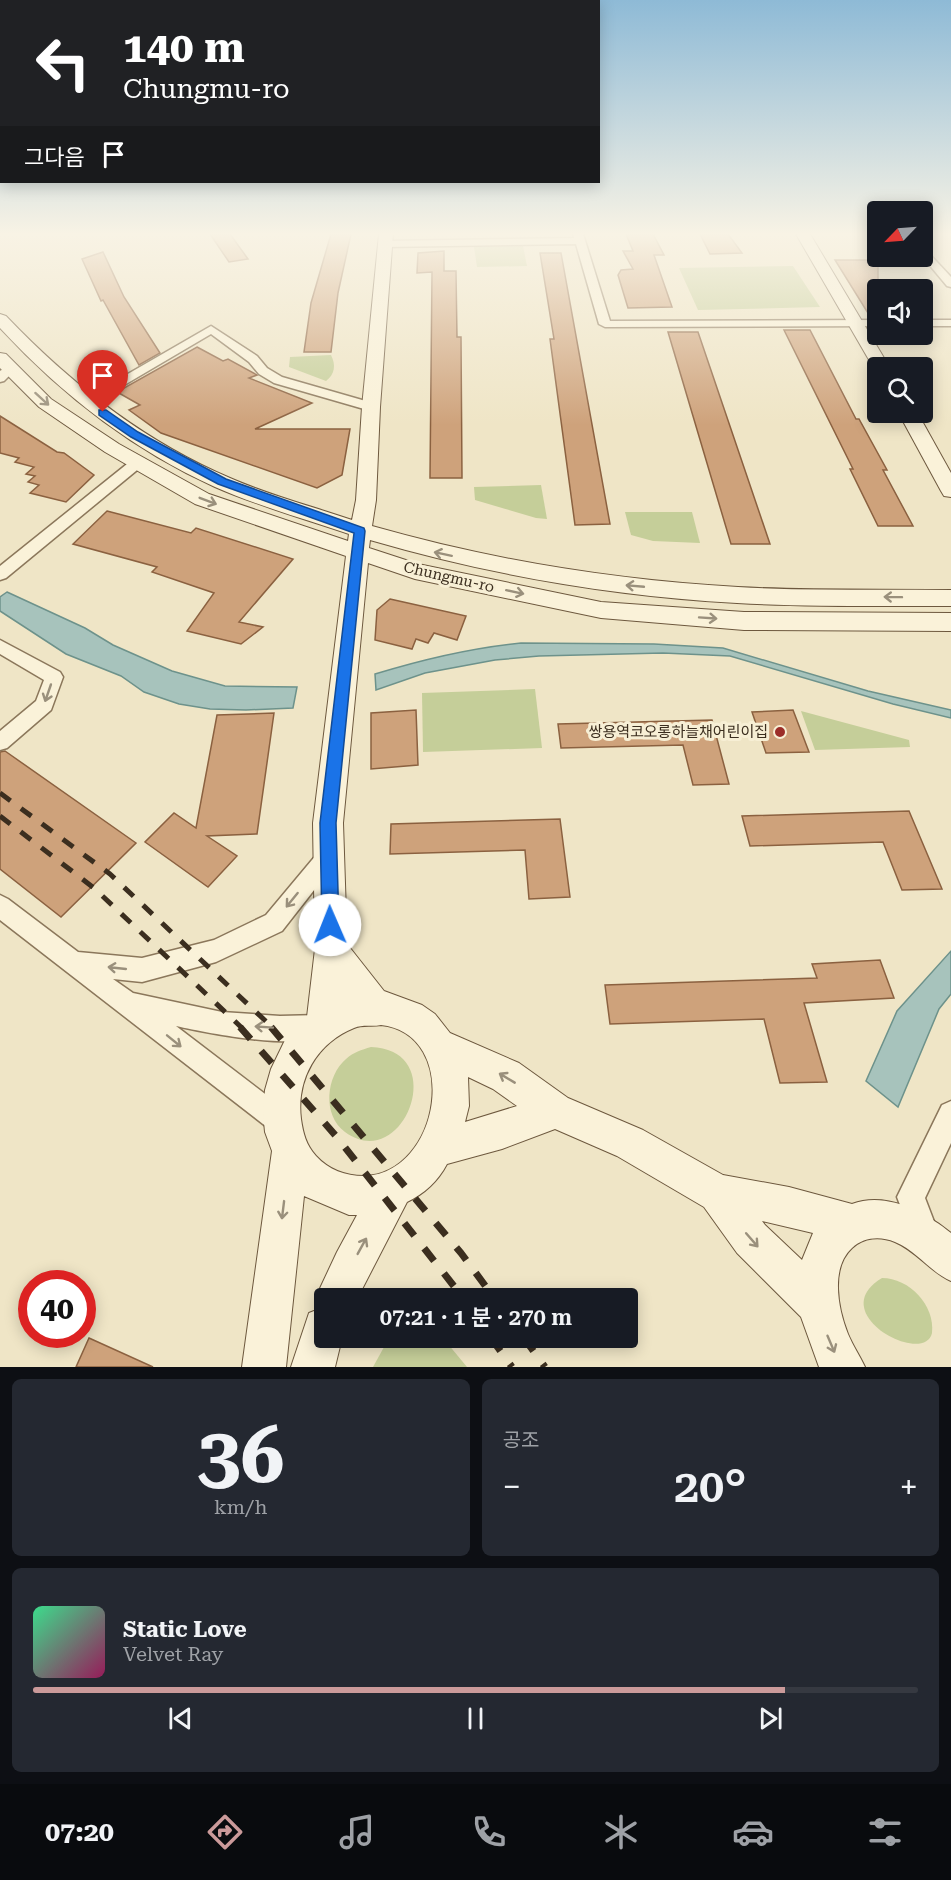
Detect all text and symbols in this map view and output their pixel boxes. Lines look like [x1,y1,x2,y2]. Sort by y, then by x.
text: 140 m [123,23,245,72]
icon: left [24,24,102,102]
text: Chungmu-ro [123,73,290,105]
icon: arrive [97,138,130,171]
text: 그다음 [24,145,85,170]
north arrow [867,201,933,267]
map controls [867,201,933,423]
button: sound [867,279,933,345]
pin [77,350,128,412]
button: search [867,357,933,423]
icon: arrive [86,359,119,392]
one-way arrow [34,392,49,406]
one-way arrow [198,496,216,507]
one-way arrow [434,547,453,559]
street label: Chungmu-ro [402,558,496,596]
one-way arrow [625,580,645,591]
one-way arrow [504,587,524,598]
one-way arrow [883,591,903,603]
one-way arrow [697,613,717,624]
one-way arrow [42,684,53,703]
place label: 쌍용역코오롱하늘채어린이집 [589,723,768,741]
marker: 쌍용역코오롱하늘채어린이집 [773,725,787,739]
one-way arrow [285,892,299,907]
position arrow [298,893,362,957]
one-way arrow [108,962,127,973]
one-way arrow [255,1021,275,1032]
one-way arrow [166,1034,181,1048]
one-way arrow [499,1071,516,1083]
one-way arrow [277,1200,288,1220]
one-way arrow [745,1232,759,1247]
one-way arrow [356,1238,368,1255]
speed limit sign: 40 [18,1270,96,1348]
text: 07:21 · 1 분 · 270 m [380,1305,572,1330]
one-way arrow [826,1335,837,1353]
text: 36 [197,1410,284,1501]
text: 공조 [503,1428,539,1452]
text: 20° [674,1460,747,1513]
text: − [503,1467,521,1506]
text: + [900,1467,918,1506]
text: km/h [214,1495,268,1519]
text: Static Love [123,1617,247,1642]
text: Velvet Ray [123,1642,223,1666]
icon: previous [164,1702,197,1735]
icon: pause [459,1702,492,1735]
icon: next [754,1702,787,1735]
icon: directions [204,1811,246,1853]
icon: music [336,1811,378,1853]
icon: phone [468,1811,510,1853]
icon: climate [600,1811,642,1853]
icon: car [732,1811,774,1853]
icon: filters [864,1811,906,1853]
text: 07:20 [45,1816,114,1848]

